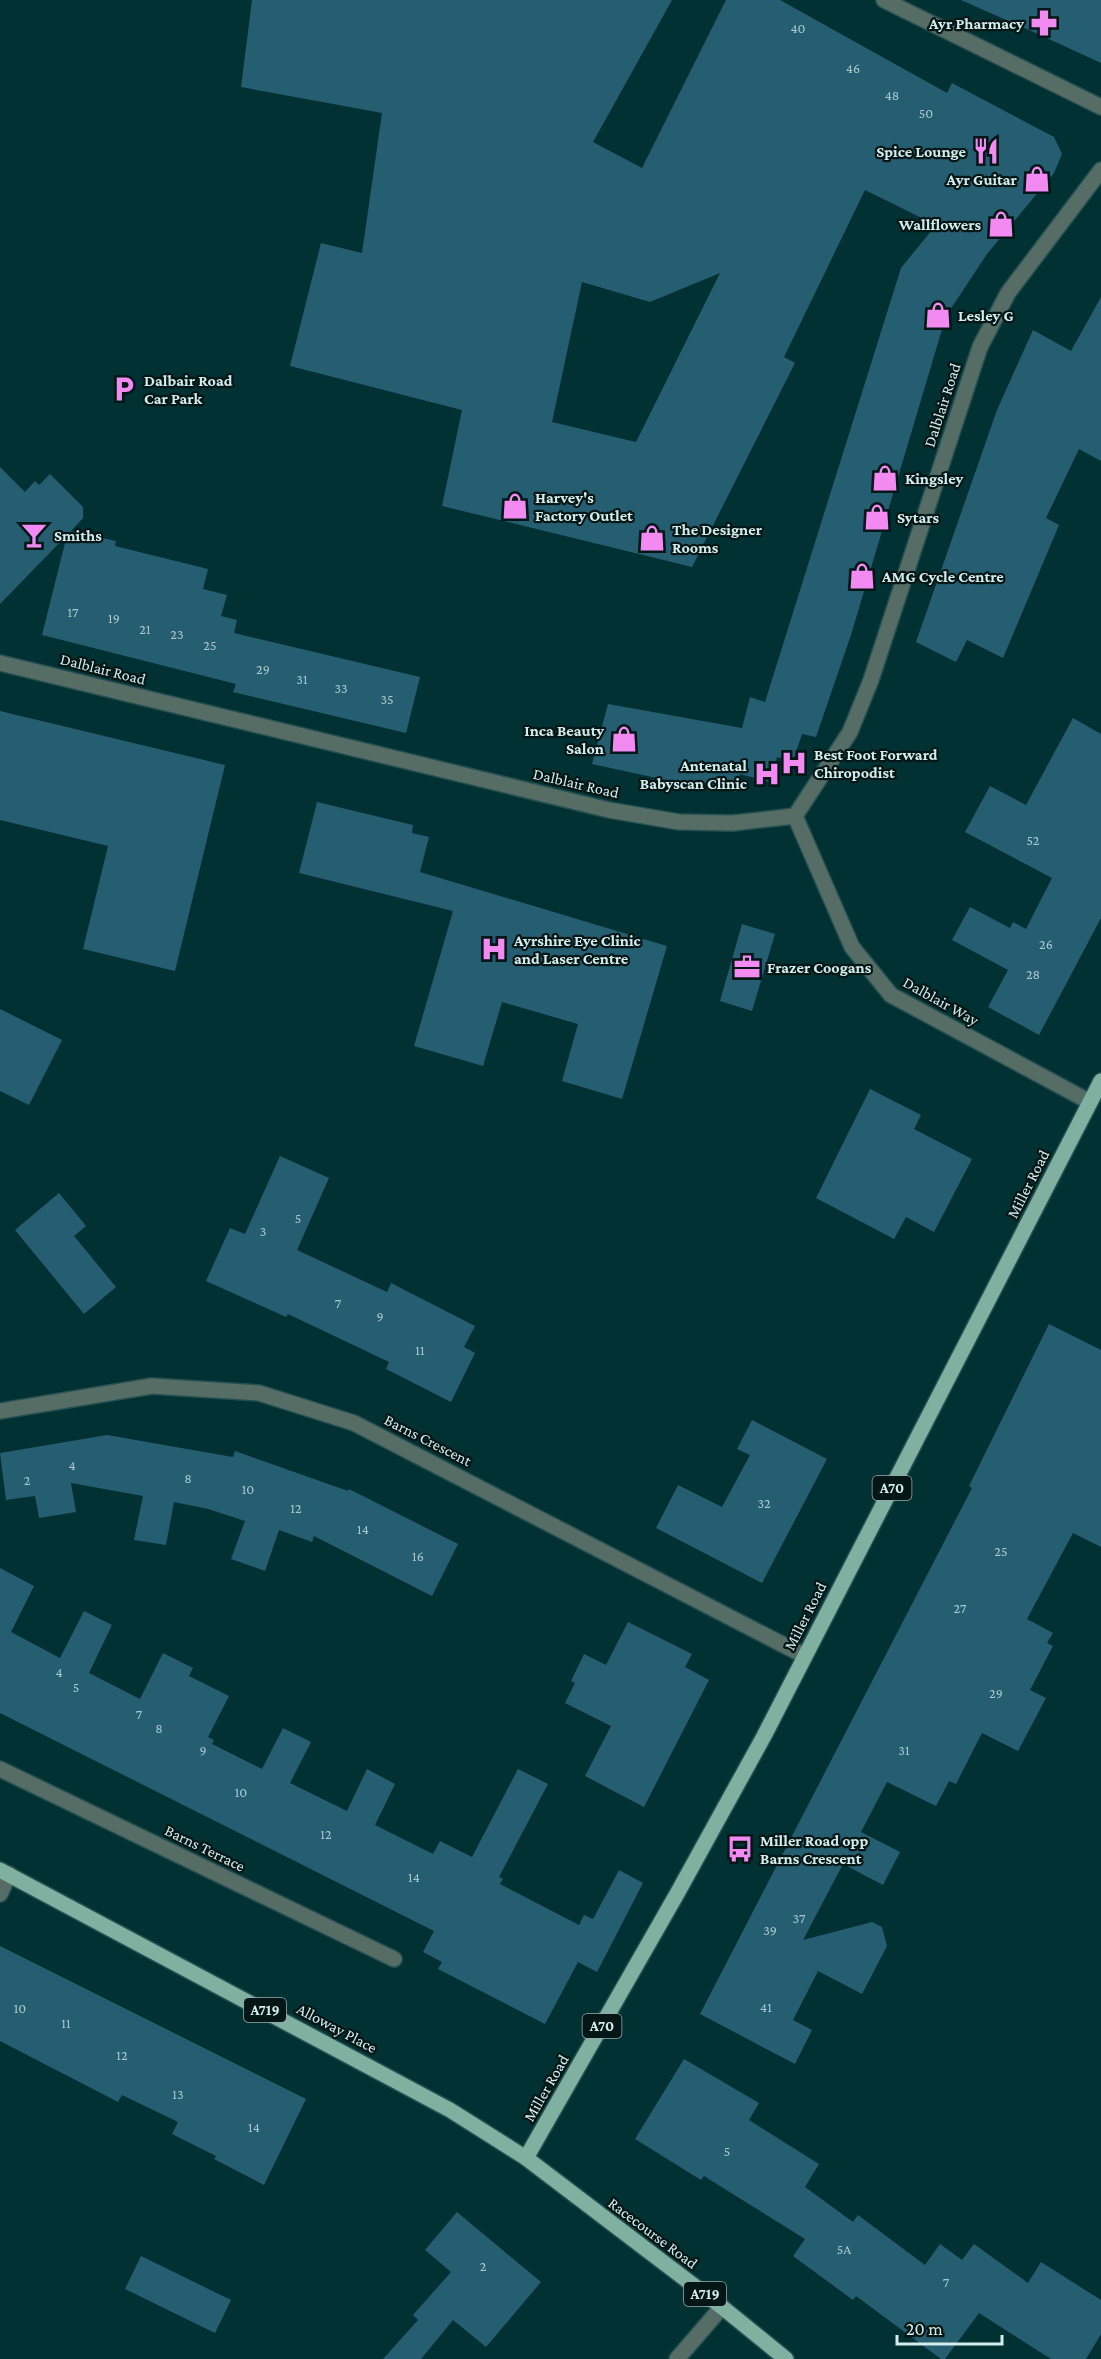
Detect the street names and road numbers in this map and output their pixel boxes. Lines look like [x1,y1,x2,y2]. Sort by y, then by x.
street label: Dalblair Road [920,360,964,449]
street label: Dalblair Road [59,650,148,688]
street label: Dalblair Road [532,765,621,801]
street label: Dalblair Way [900,973,982,1030]
street label: Miller Road [1004,1147,1053,1221]
street label: Barns Crescent [382,1411,475,1470]
road number: A70 [872,1476,912,1500]
street label: Miller Road [781,1579,830,1653]
street label: Barns Terrace [162,1821,248,1875]
road number: A719 [244,1998,286,2022]
street label: Alloway Place [294,2000,380,2057]
road number: A70 [582,2014,622,2038]
street label: Miller Road [520,2051,572,2124]
street label: Racecourse Road [605,2194,701,2272]
road number: A719 [684,2282,726,2306]

